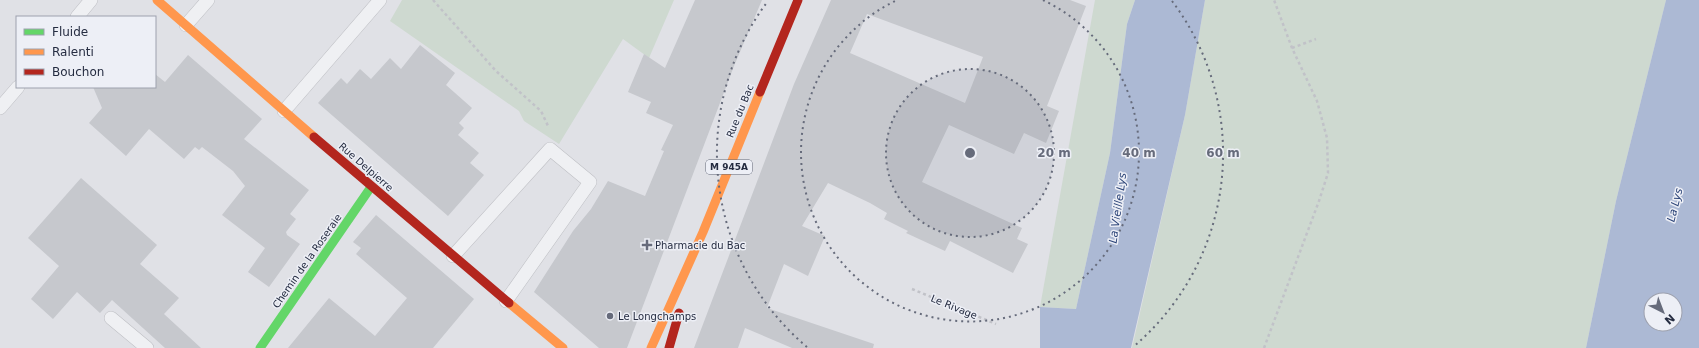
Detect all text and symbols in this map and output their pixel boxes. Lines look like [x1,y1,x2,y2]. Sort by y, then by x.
legend [16,16,156,88]
text: Fluide [52,25,88,39]
text: Ralenti [52,45,94,59]
text: Bouchon [52,65,104,79]
street label: Rue du Bac [724,83,756,139]
street label: Rue Delpierre [337,141,395,193]
centre of rings [963,146,977,160]
text: 20 m [1037,146,1071,160]
text: 40 m [1122,146,1156,160]
text: 60 m [1206,146,1240,160]
road number: M 945A [706,160,752,174]
water label: La Vieille Lys [1107,172,1129,244]
water label: La Lys [1665,187,1686,223]
street label: Chemin de la Roseraie [270,212,344,310]
marker: Pharmacie du Bac [642,240,652,250]
place label: Pharmacie du Bac [655,240,745,251]
north arrow [1643,292,1683,332]
street label: Le Rivage [929,293,979,321]
marker: Le Longchamps [605,311,615,321]
place label: Le Longchamps [618,311,696,322]
text: N [1662,311,1677,327]

